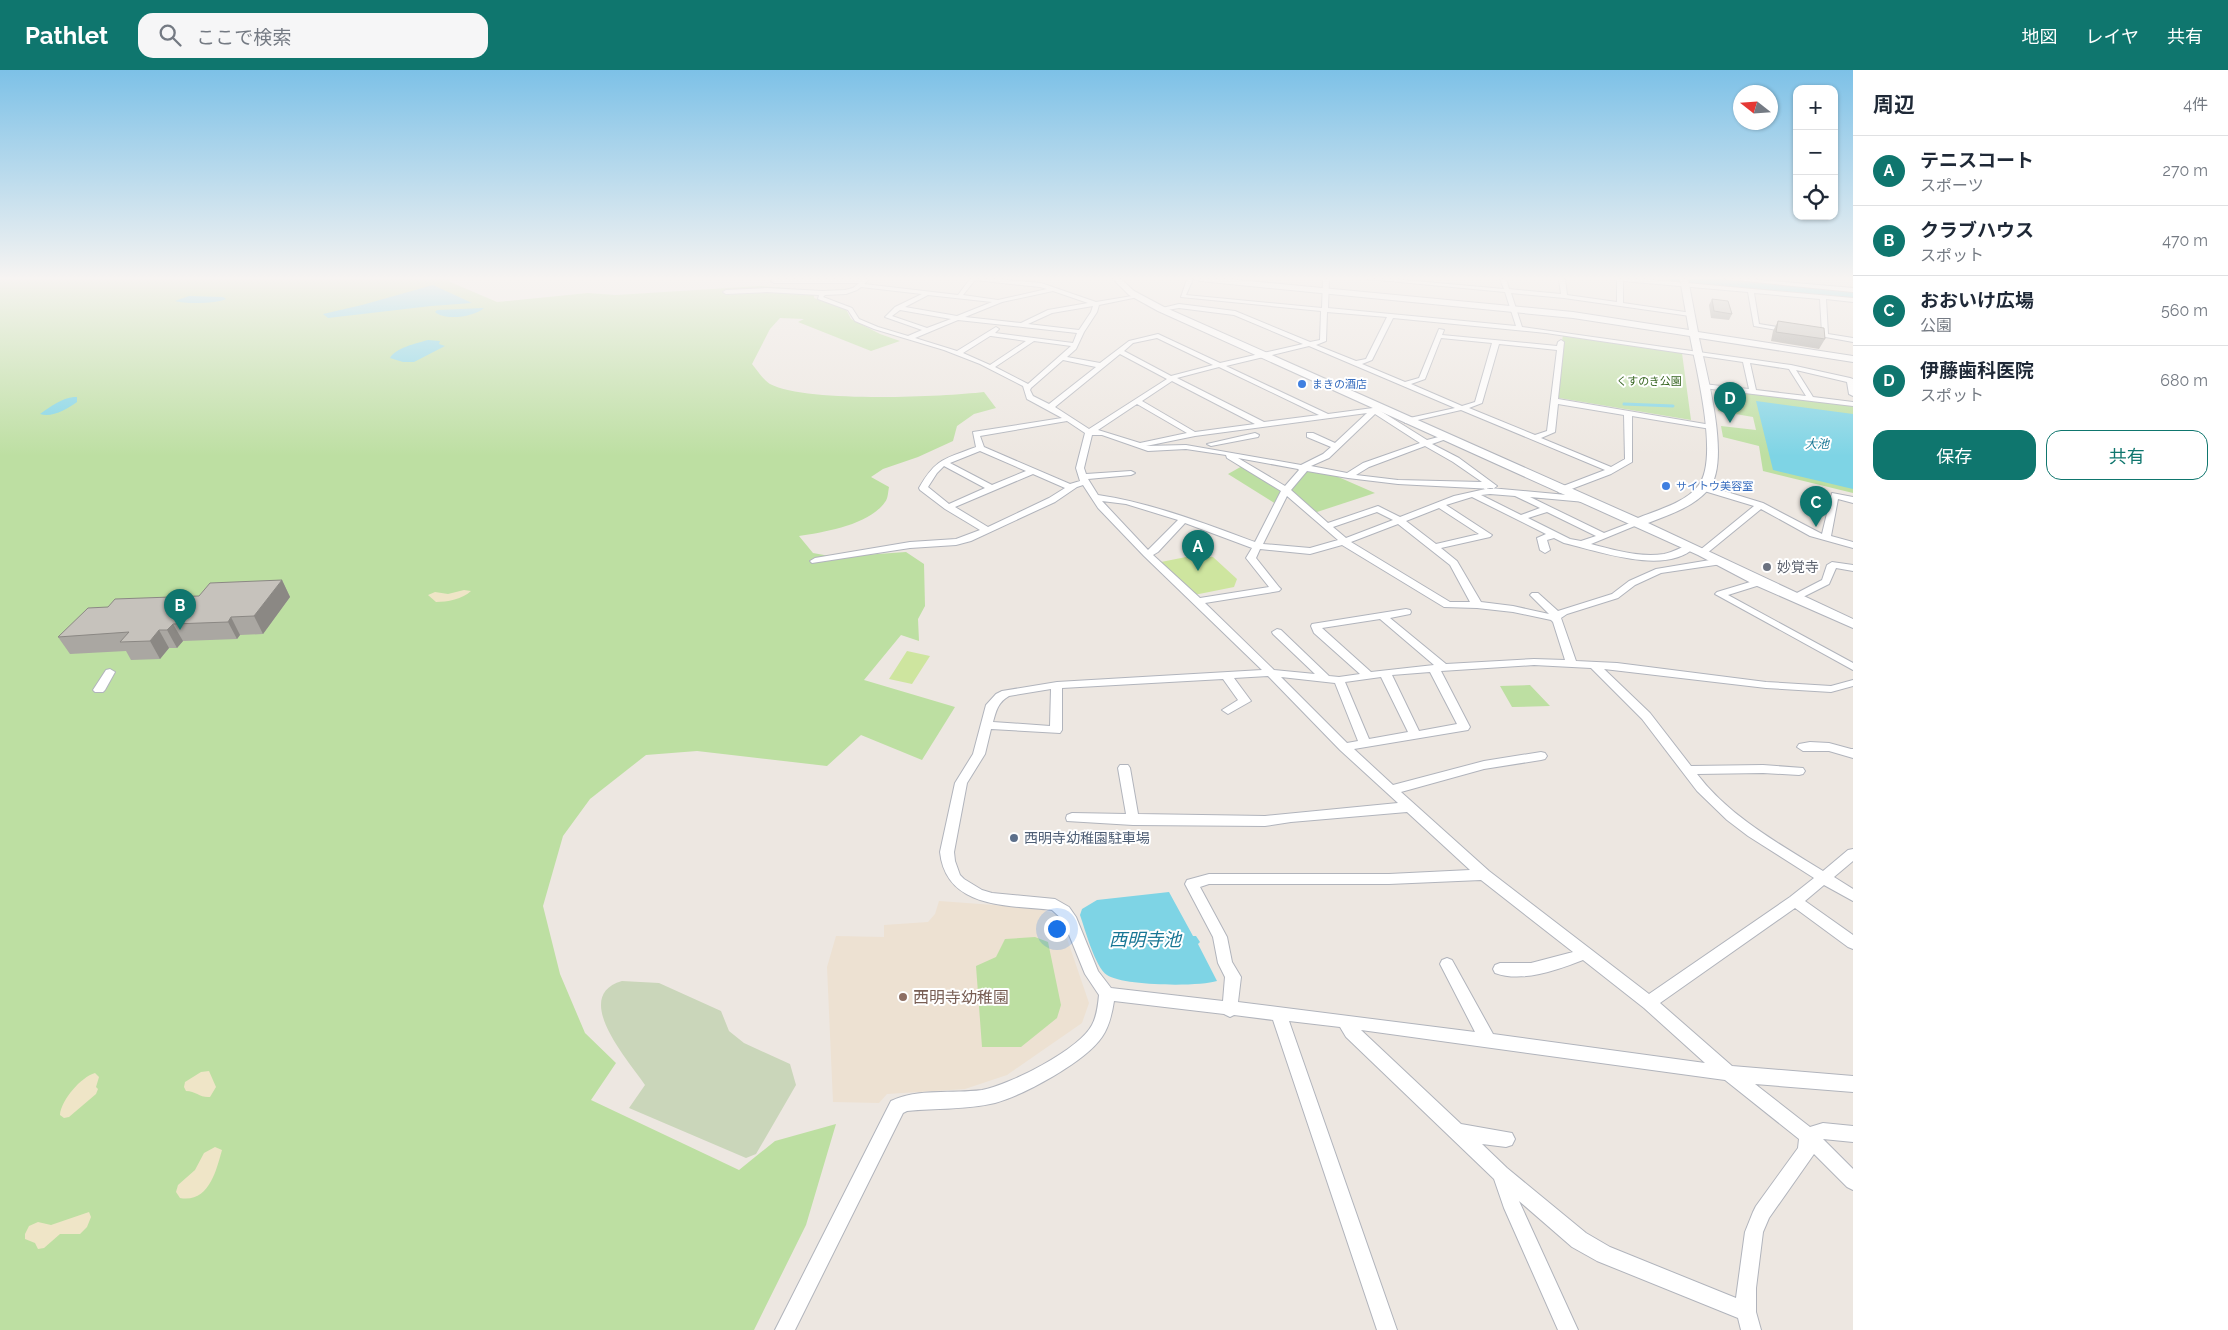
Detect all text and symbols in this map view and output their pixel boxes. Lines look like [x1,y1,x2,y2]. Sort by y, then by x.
search box [138,13,488,58]
text: Pathlet [25,21,108,50]
icon: search [156,21,184,49]
text: ここで検索 [196,26,291,48]
text: 地図 [2022,26,2058,47]
text: レイヤ [2086,26,2139,47]
text: 共有 [2167,26,2203,47]
north arrow [1733,85,1778,130]
map controls [1793,85,1838,220]
button: + [1793,85,1838,130]
text: 周辺 [1873,92,1915,117]
text: 4件 [2183,95,2208,114]
button: − [1793,130,1838,175]
text: テニスコート [1920,149,2034,171]
text: A [1884,161,1894,180]
text: 270 m [2163,161,2208,180]
button: locate [1793,175,1838,220]
text: スポーツ [1920,176,1984,195]
text: クラブハウス [1920,219,2034,241]
text: B [1884,231,1894,250]
text: 470 m [2162,231,2208,250]
text: スポット [1920,246,1984,265]
text: おおいけ広場 [1920,289,2034,311]
text: C [1884,301,1894,320]
text: 560 m [2161,301,2208,320]
text: 公園 [1920,316,1952,335]
text: 伊藤歯科医院 [1920,359,2034,381]
text: D [1883,371,1895,390]
text: 680 m [2160,371,2208,390]
park label: くすのき公園 [1616,375,1682,388]
marker: まきの酒店 [1296,378,1308,390]
place label: まきの酒店 [1312,378,1367,391]
pin: D [1714,382,1746,423]
text: スポット [1920,386,1984,405]
button: 保存 [1873,430,2036,480]
button: 共有 [2046,430,2208,480]
water label: 大池 [1805,437,1830,451]
marker: サイトウ美容室 [1660,480,1672,492]
place label: サイトウ美容室 [1676,480,1753,493]
pin: C [1800,486,1832,527]
pin: A [1182,530,1214,571]
place label: 妙覚寺 [1777,559,1819,575]
marker: 妙覚寺 [1761,561,1773,573]
pin: B [164,589,196,630]
place label: 西明寺幼稚園駐車場 [1024,830,1150,846]
marker: 西明寺幼稚園駐車場 [1008,832,1020,844]
your location [1044,916,1070,942]
water label: 西明寺池 [1109,929,1183,950]
place label: 西明寺幼稚園 [913,988,1009,1007]
marker: 西明寺幼稚園 [897,991,909,1003]

